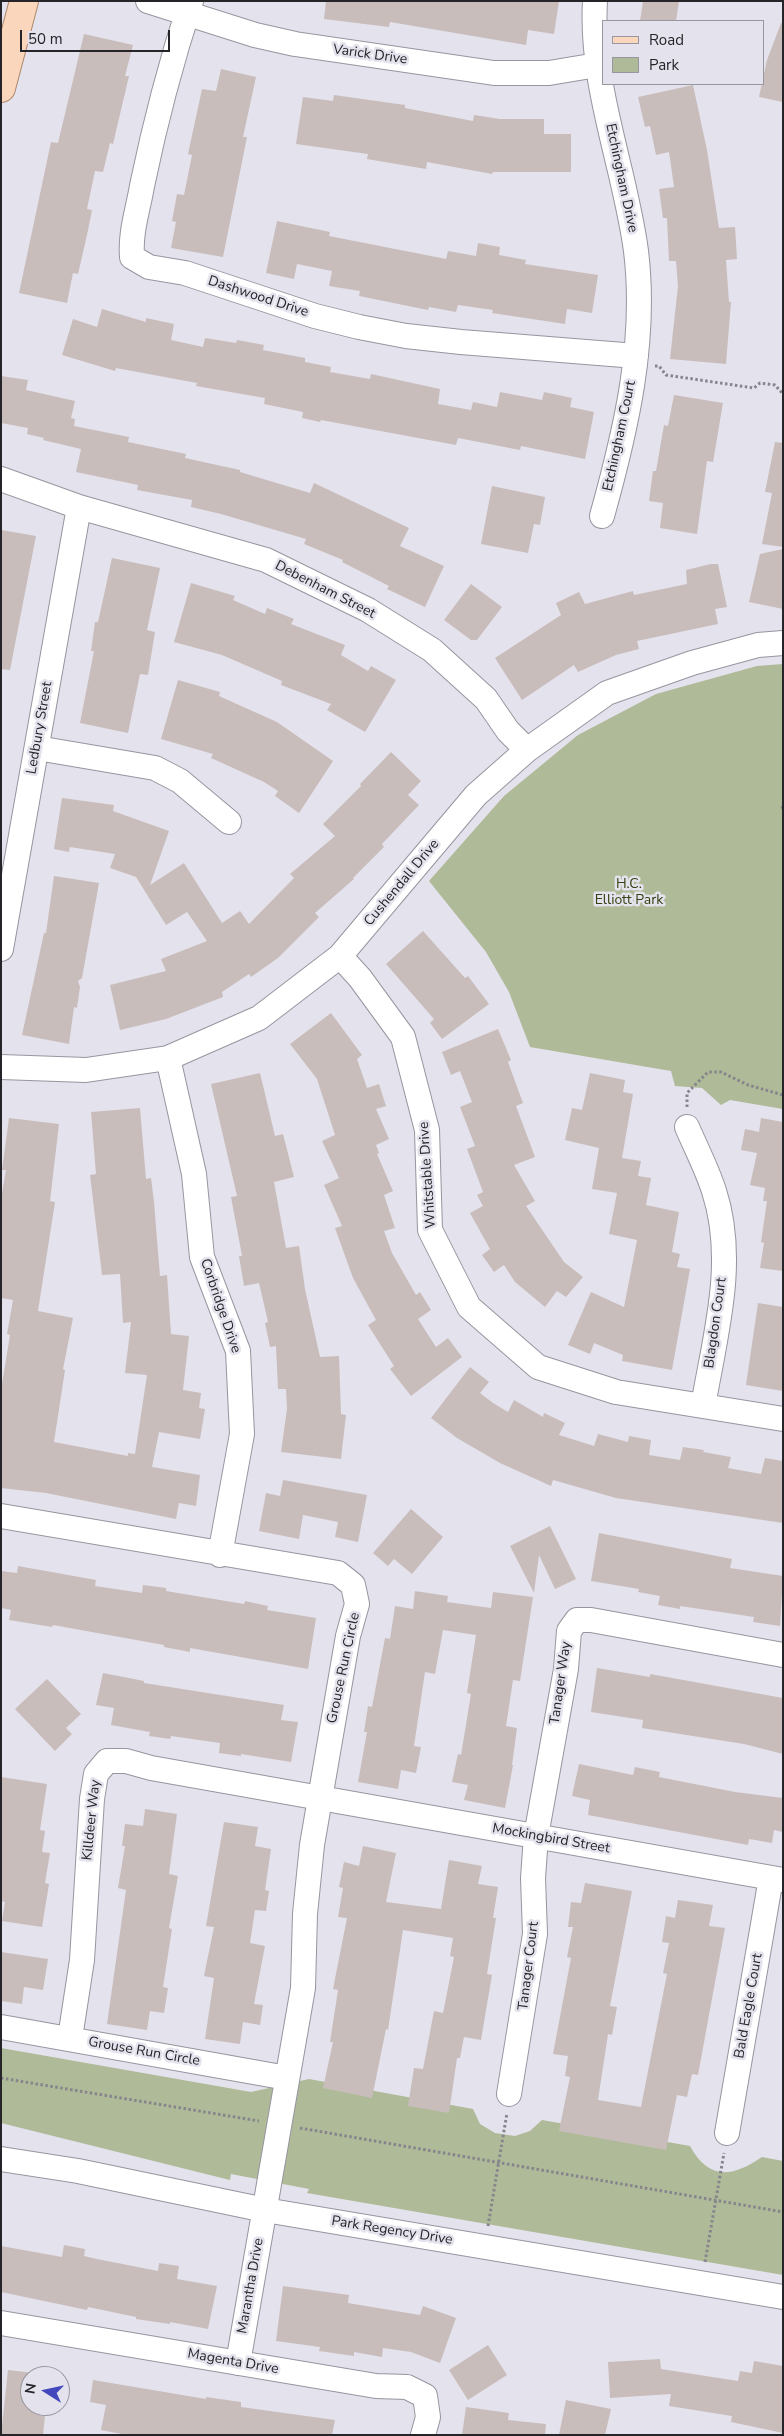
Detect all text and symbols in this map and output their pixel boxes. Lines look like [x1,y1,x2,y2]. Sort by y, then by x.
scale bar [22,20,172,52]
legend [602,20,764,85]
text: 50 m [28,29,63,49]
text: Road [649,30,684,50]
street label: Varick Drive [332,41,408,69]
text: Park [649,55,679,75]
street label: Etchingham Drive [601,122,641,234]
street label: Dashwood Drive [206,273,310,321]
street label: Etchingham Court [600,379,640,493]
street label: Debenham Street [272,557,378,623]
street label: Ledbury Street [24,680,56,776]
street label: Cushendall Drive [361,836,443,930]
park label: H.C. Elliott Park [595,877,663,910]
street label: Whitstable Drive [416,1121,440,1229]
street label: Corbridge Drive [196,1257,244,1355]
street label: Blagdon Court [701,1276,731,1370]
street label: Grouse Run Circle [324,1611,364,1725]
street label: Tanager Way [547,1640,575,1726]
street label: Killdeer Way [79,1779,105,1861]
street label: Mockingbird Street [491,1820,611,1858]
street label: Tanager Court [515,1921,543,2011]
street label: Bald Eagle Court [731,1952,767,2060]
street label: Grouse Run Circle [87,2034,201,2070]
street label: Park Regency Drive [330,2213,454,2249]
street label: Marantha Drive [234,2237,268,2335]
street label: Magenta Drive [186,2346,280,2378]
north arrow [20,2366,70,2416]
text: N [20,2382,41,2395]

